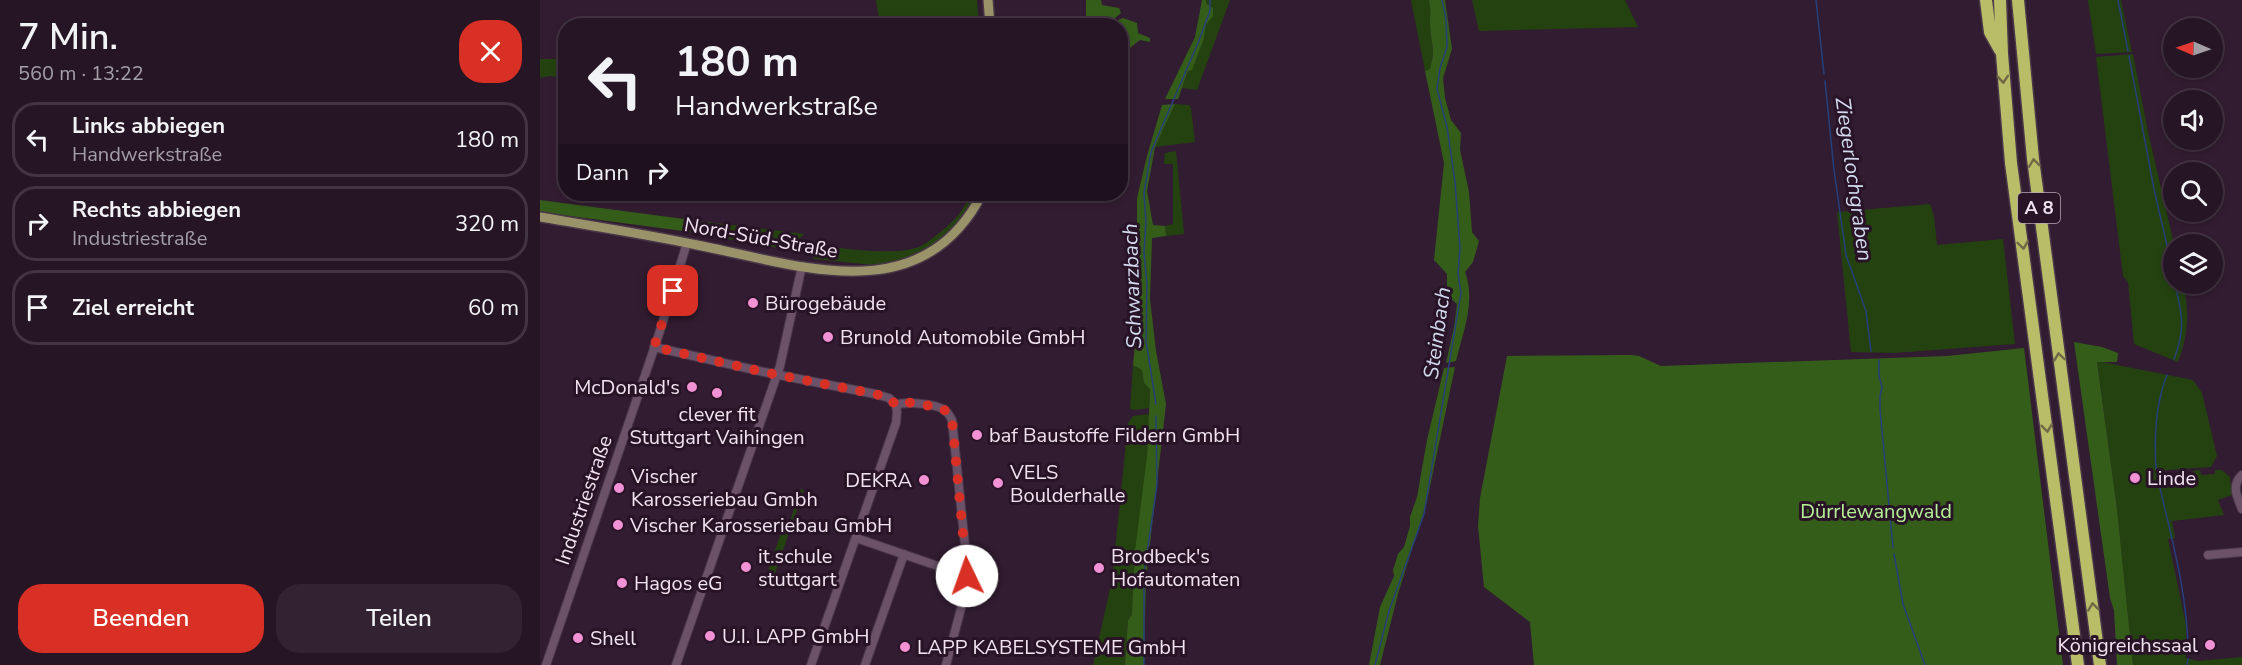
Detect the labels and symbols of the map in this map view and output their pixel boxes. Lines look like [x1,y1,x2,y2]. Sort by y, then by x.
north arrow [2163,18,2223,78]
one-way arrow [1997,74,2010,83]
water label: Ziegerlochgraben [1829,95,1879,263]
one-way arrow [2028,159,2040,168]
road number: A 8 [2018,193,2060,223]
street label: Nord-Süd-Straße [682,211,840,265]
water label: Schwarzbach [1116,223,1148,349]
one-way arrow [2016,240,2028,250]
pin [647,265,698,316]
water label: Steinbach [1417,285,1457,381]
place label: Bürogebäude [765,290,886,317]
marker: Bürogebäude [746,296,760,310]
place label: Brunold Automobile GmbH [840,324,1085,351]
marker: Brunold Automobile GmbH [821,330,835,344]
one-way arrow [2054,352,2066,361]
place label: McDonald's [574,374,680,401]
marker: McDonald's [685,380,699,394]
marker: clever fit Stuttgart Vaihingen [710,386,724,400]
place label: clever fit Stuttgart Vaihingen [629,401,805,451]
place label: baf Baustoffe Fildern GmbH [989,422,1240,449]
one-way arrow [2040,424,2052,433]
marker: baf Baustoffe Fildern GmbH [970,428,984,442]
street label: Industriestraße [549,432,619,568]
place label: VELS Boulderhalle [1009,459,1125,509]
place label: Vischer Karosseriebau Gmbh [630,463,818,513]
place label: Linde [2147,465,2196,492]
place label: DEKRA [845,467,912,494]
marker: Linde [2128,471,2142,485]
marker: DEKRA [917,473,931,487]
marker: VELS Boulderhalle [991,476,1005,490]
marker: Vischer Karosseriebau Gmbh [612,481,626,495]
park label: Dürrlewangwald [1800,498,1952,525]
place label: Vischer Karosseriebau GmbH [629,512,892,539]
marker: Vischer Karosseriebau GmbH [611,518,625,532]
place label: it.schule stuttgart [758,543,837,593]
place label: Brodbeck's Hofautomaten [1111,543,1240,593]
position arrow [935,544,999,608]
marker: it.schule stuttgart [739,560,753,574]
marker: Brodbeck's Hofautomaten [1092,561,1106,575]
place label: Hagos eG [634,570,723,597]
marker: Hagos eG [615,576,629,590]
one-way arrow [2087,602,2100,612]
place label: U.I. LAPP GmbH [722,623,870,650]
place label: Shell [590,625,636,652]
marker: U.I. LAPP GmbH [703,629,717,643]
marker: Shell [571,631,585,645]
place label: Königreichssaal [2058,632,2198,659]
place label: LAPP KABELSYSTEME GmbH [917,634,1186,661]
marker: Königreichssaal [2203,638,2217,652]
marker: LAPP KABELSYSTEME GmbH [898,640,912,654]

